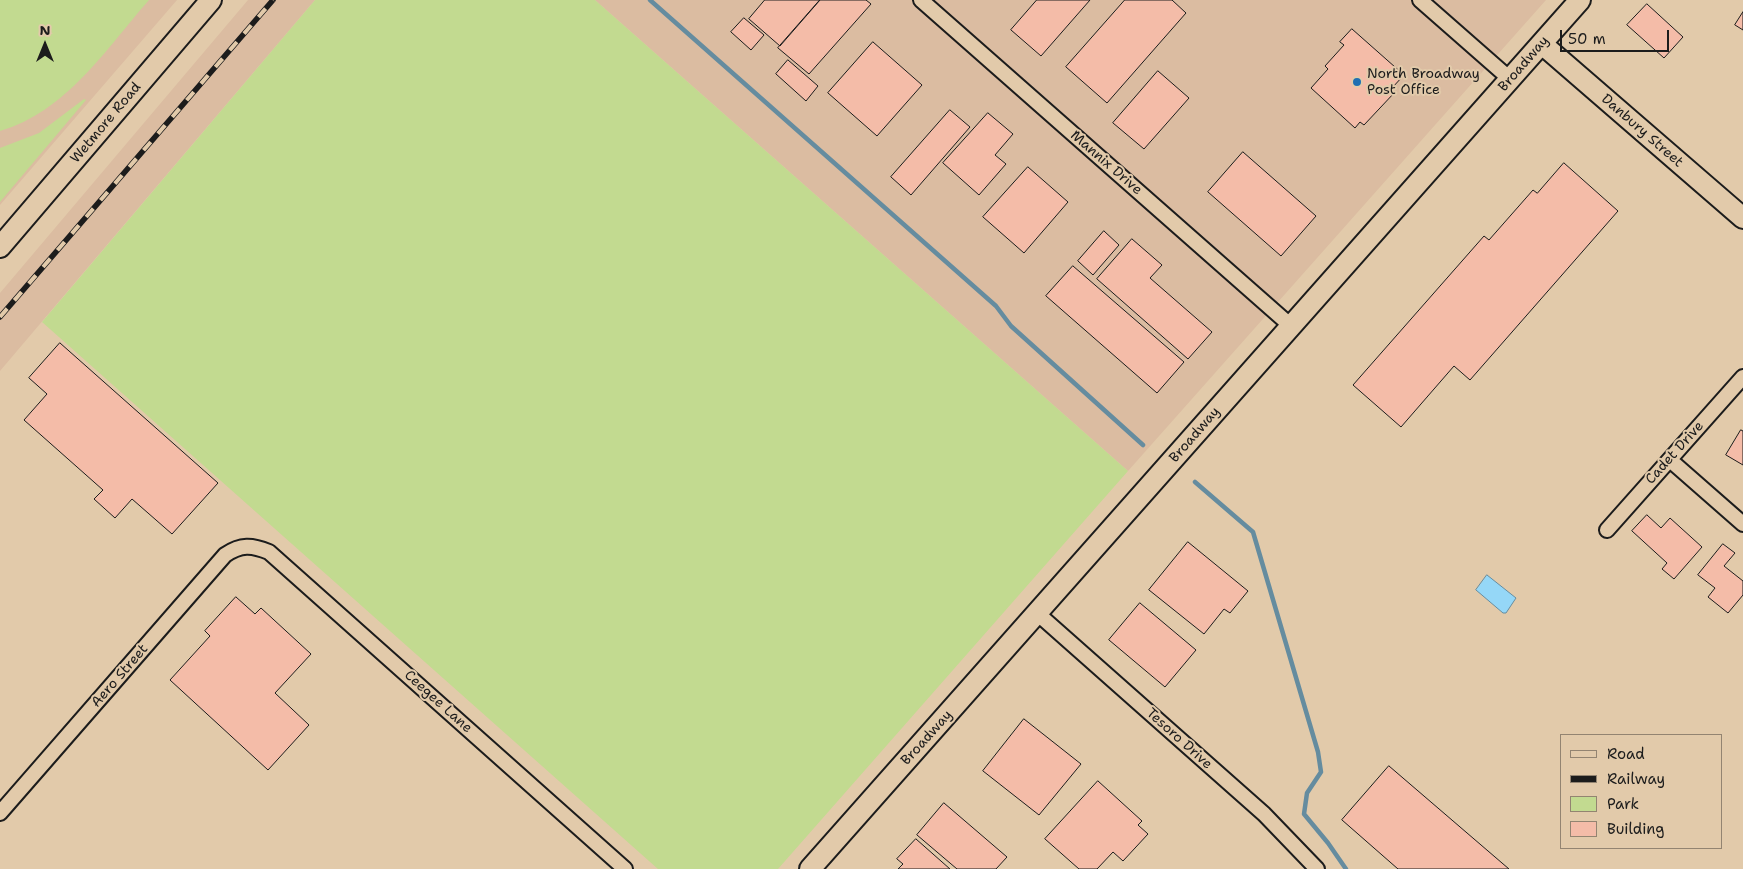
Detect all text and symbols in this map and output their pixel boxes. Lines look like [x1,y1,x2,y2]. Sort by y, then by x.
north arrow [20,20,70,70]
scale bar [1563,20,1672,52]
text: N [39,21,51,39]
text: 50 m [1568,29,1606,49]
street label: Broadway [1495,33,1553,95]
place label: North Broadway Post Office [1367,66,1480,98]
marker: North Broadway Post Office [1351,76,1363,88]
street label: Wetmore Road [67,79,145,167]
street label: Danbury Street [1598,91,1686,171]
street label: Mannix Drive [1067,127,1145,199]
street label: Broadway [1166,404,1224,466]
street label: Cadet Drive [1642,418,1708,488]
street label: Aero Street [88,641,152,711]
street label: Ceegee Lane [401,667,475,737]
street label: Tesoro Drive [1142,705,1216,773]
street label: Broadway [898,707,956,769]
legend [1560,734,1723,849]
text: Road [1607,744,1645,764]
text: Railway [1607,769,1665,789]
text: Park [1607,794,1639,814]
text: Building [1607,819,1664,839]

